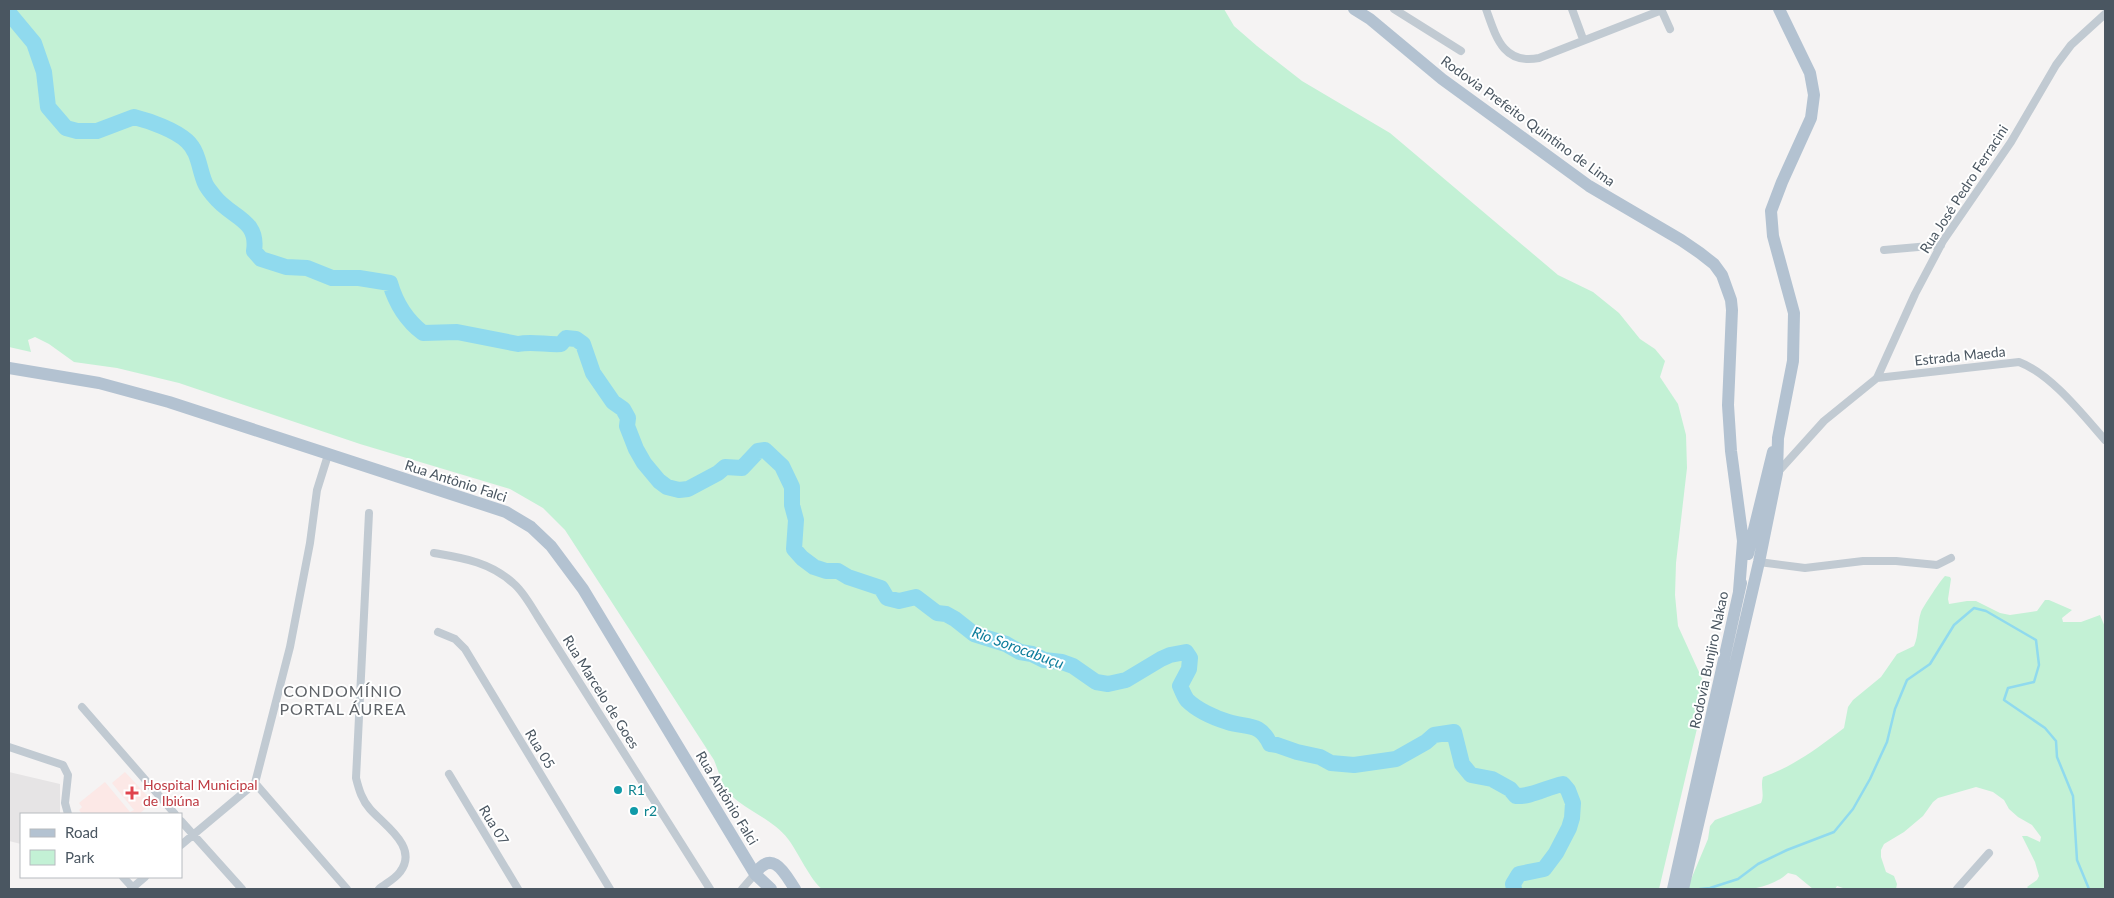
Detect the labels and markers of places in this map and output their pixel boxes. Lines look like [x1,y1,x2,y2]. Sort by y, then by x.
place label: Hospital Municipal de Ibiúna [143,776,258,809]
place label: R1 [628,781,645,798]
marker: R1 [612,784,624,796]
marker: Hospital Municipal de Ibiúna [125,786,139,800]
place label: r2 [644,802,657,819]
marker: r2 [628,805,640,817]

